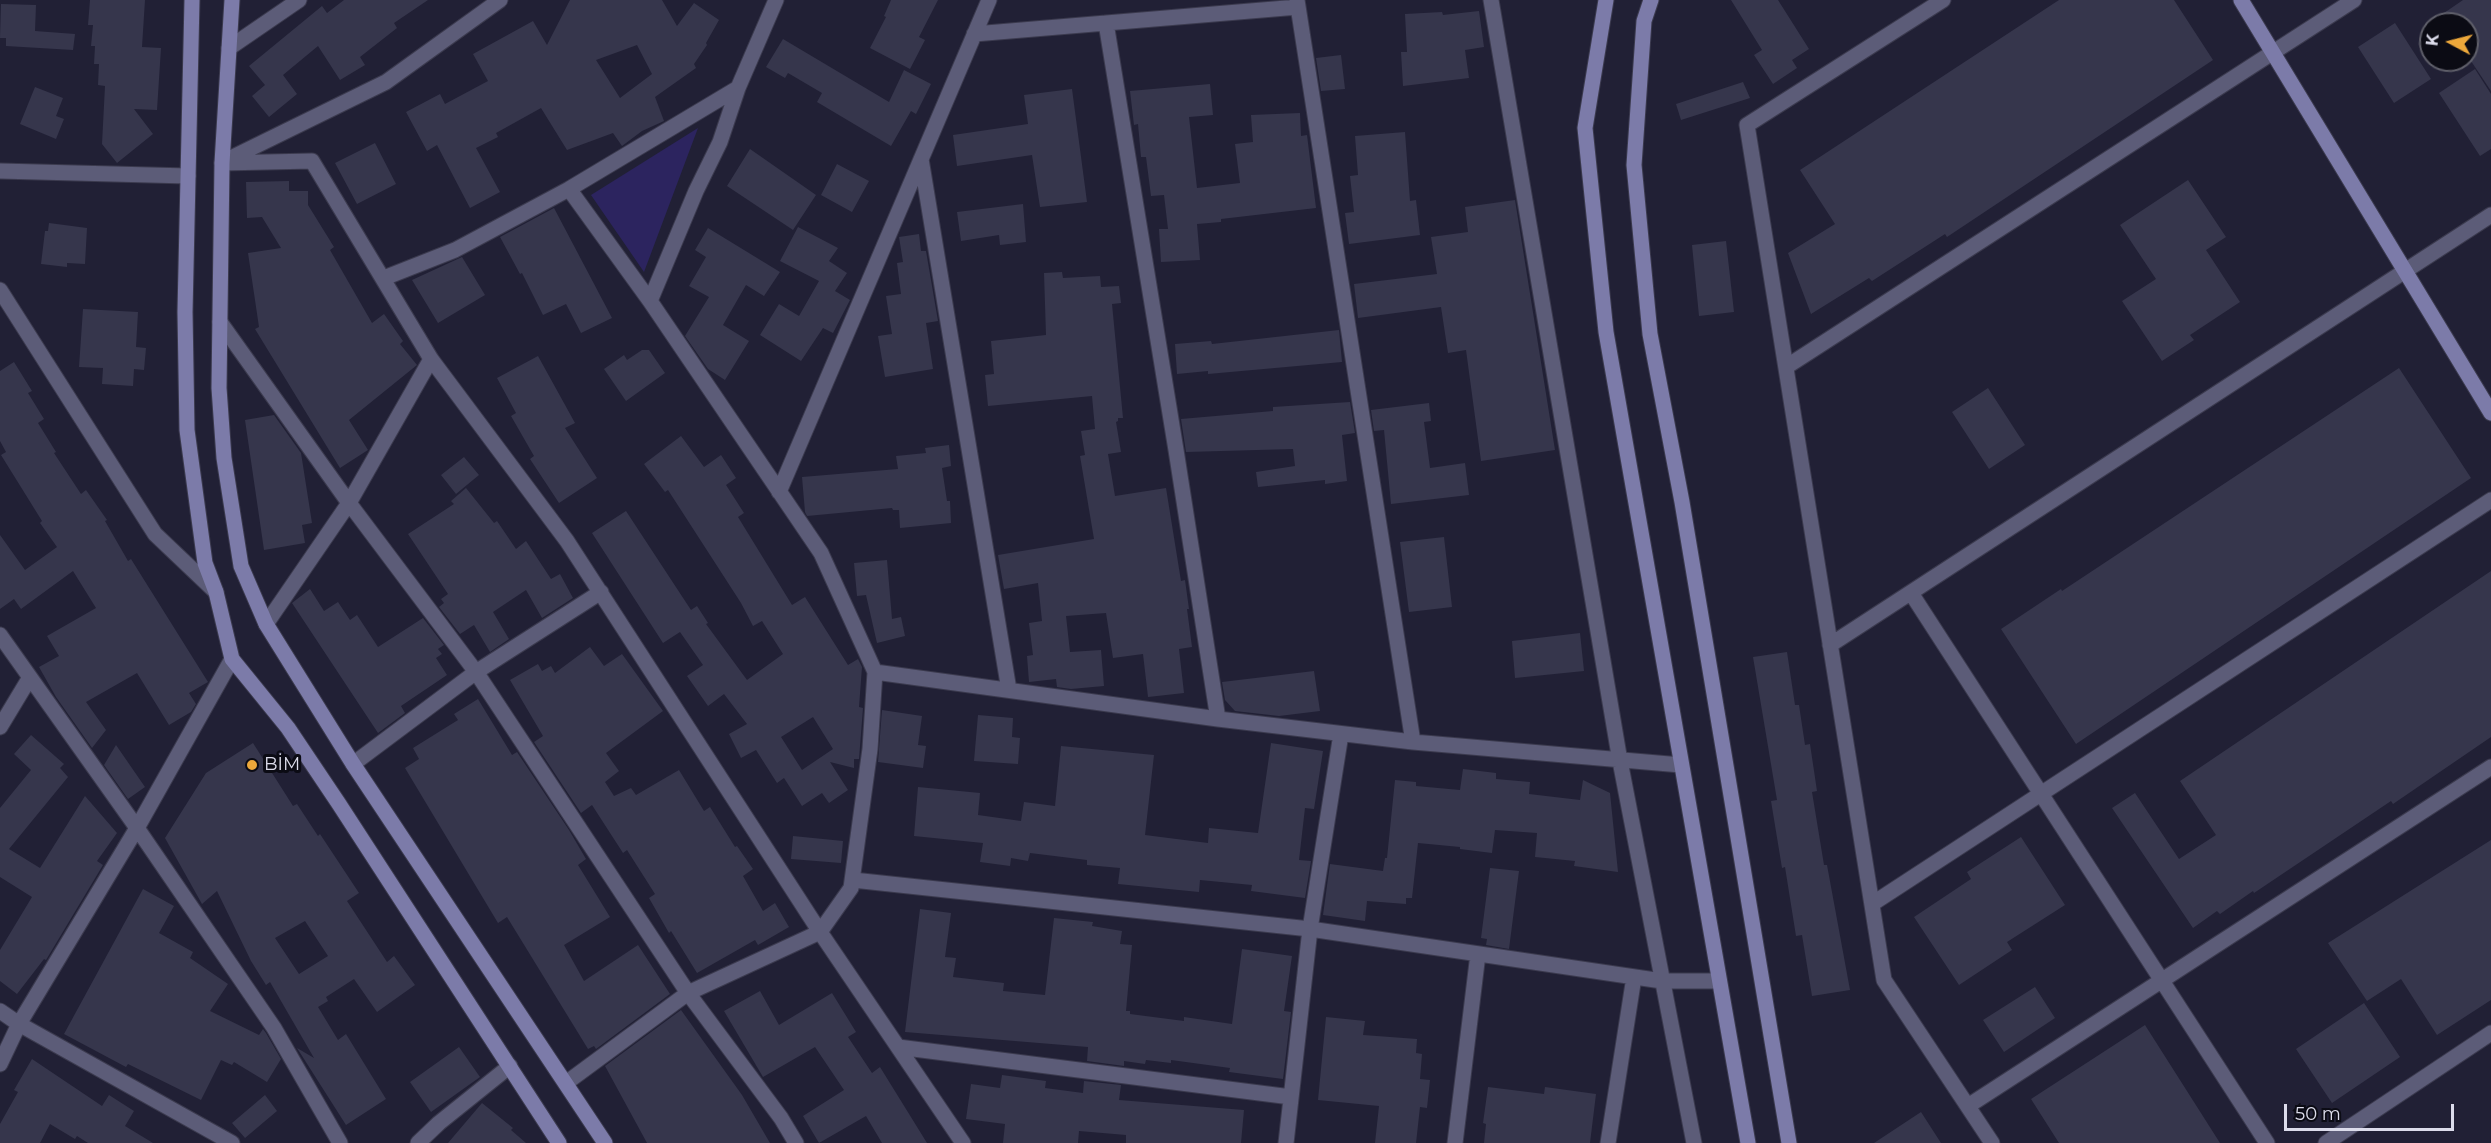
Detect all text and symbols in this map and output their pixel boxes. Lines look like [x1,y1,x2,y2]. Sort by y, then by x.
north arrow [2419,12,2479,72]
text: K [2422,33,2443,47]
place label: BİM [264,754,300,776]
marker: BİM [245,758,259,772]
scale bar [2287,1092,2456,1130]
text: 50 m [2295,1103,2341,1125]

